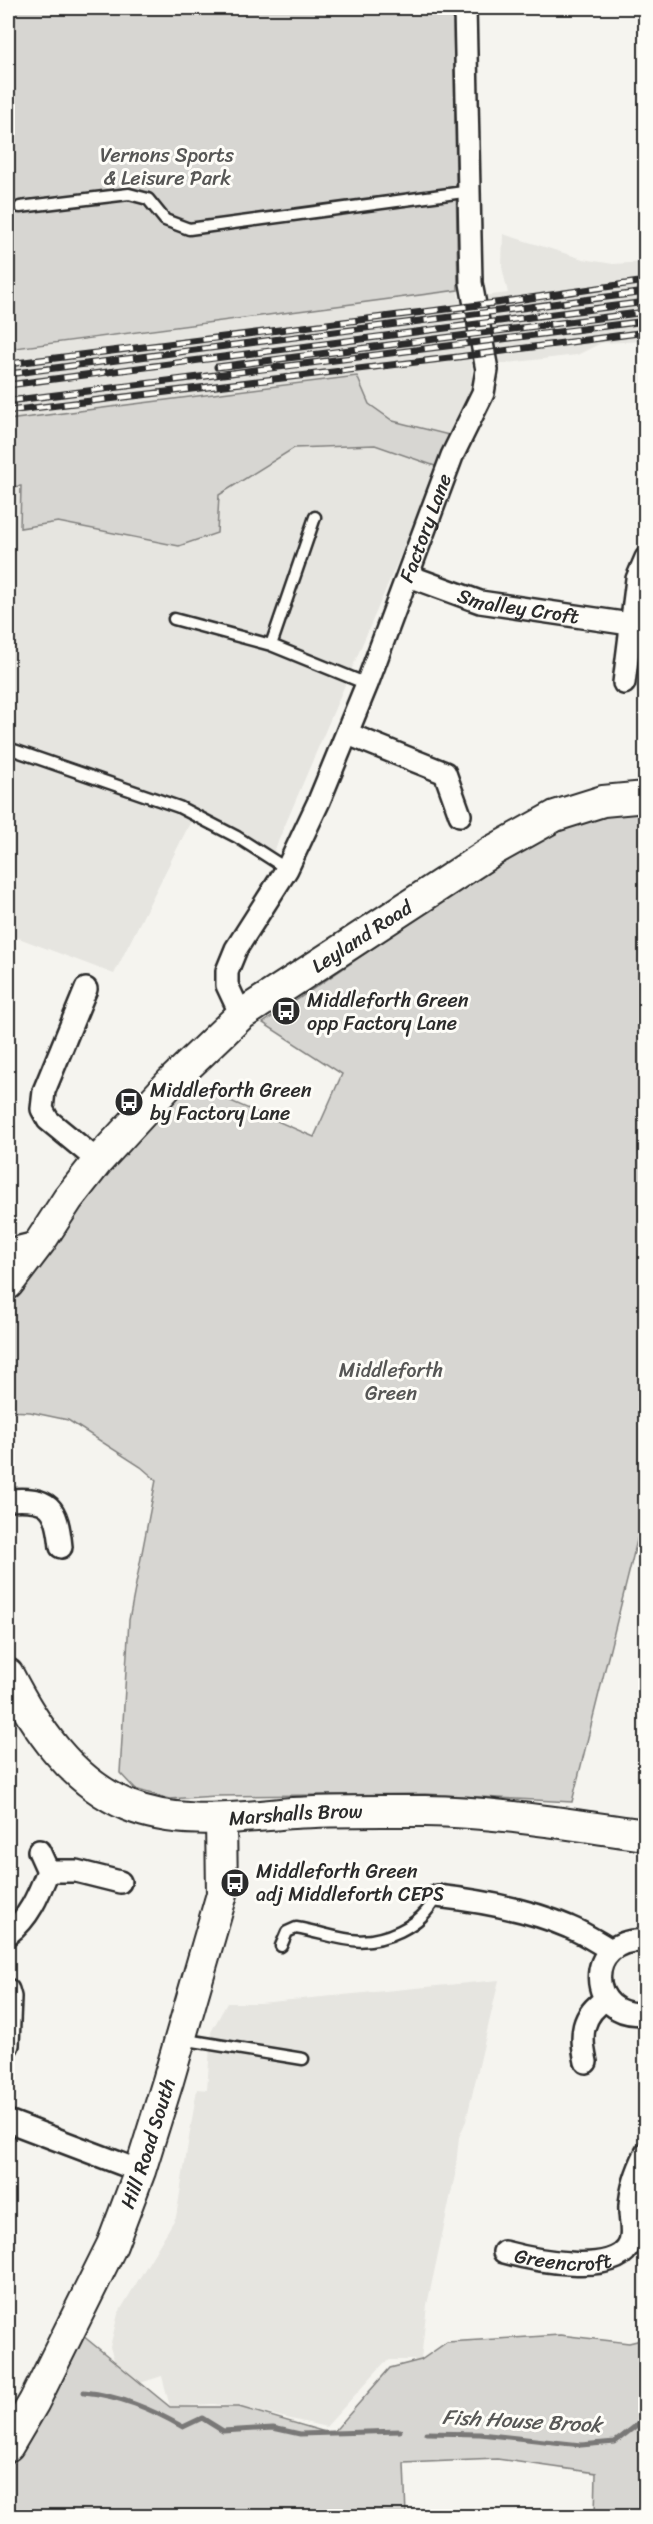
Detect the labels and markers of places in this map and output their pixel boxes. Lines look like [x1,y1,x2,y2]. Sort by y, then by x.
place label: Middleforth Green opp Factory Lane [307,983,469,1041]
bus stop icon: Middleforth Green opp Factory Lane [270,995,302,1027]
place label: Middleforth Green by Factory Lane [150,1073,312,1131]
bus stop icon: Middleforth Green by Factory Lane [113,1086,145,1118]
place label: Middleforth Green adj Middleforth CEPS [256,1854,444,1912]
bus stop icon: Middleforth Green adj Middleforth CEPS [219,1867,251,1899]

